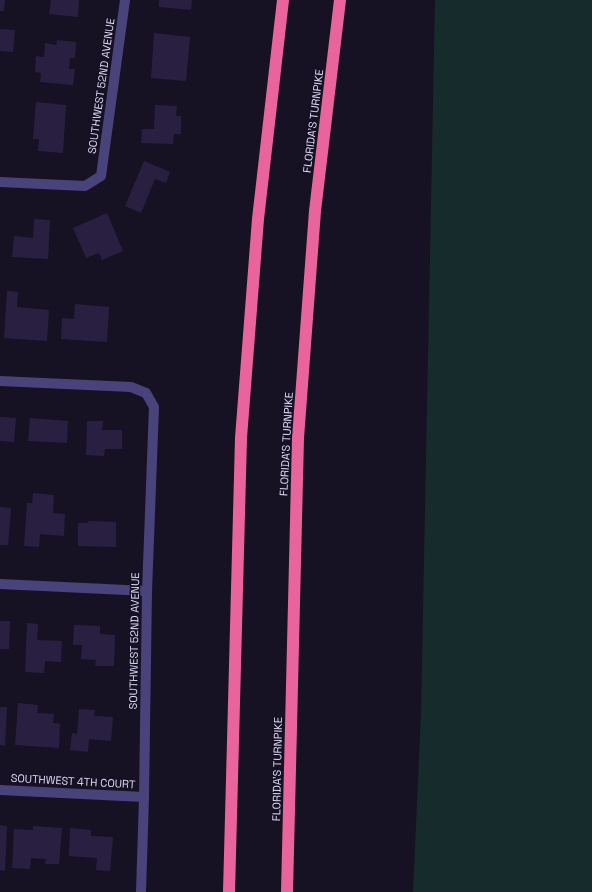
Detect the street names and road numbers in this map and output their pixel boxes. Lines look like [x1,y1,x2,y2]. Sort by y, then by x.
street label: SOUTHWEST 52ND AVENUE [85,17,117,155]
street label: FLORIDA'S TURNPIKE [300,68,326,174]
street label: FLORIDA'S TURNPIKE [276,392,296,496]
street label: SOUTHWEST 52ND AVENUE [126,572,142,710]
street label: FLORIDA'S TURNPIKE [269,717,285,821]
street label: SOUTHWEST 4TH COURT [10,771,136,791]

